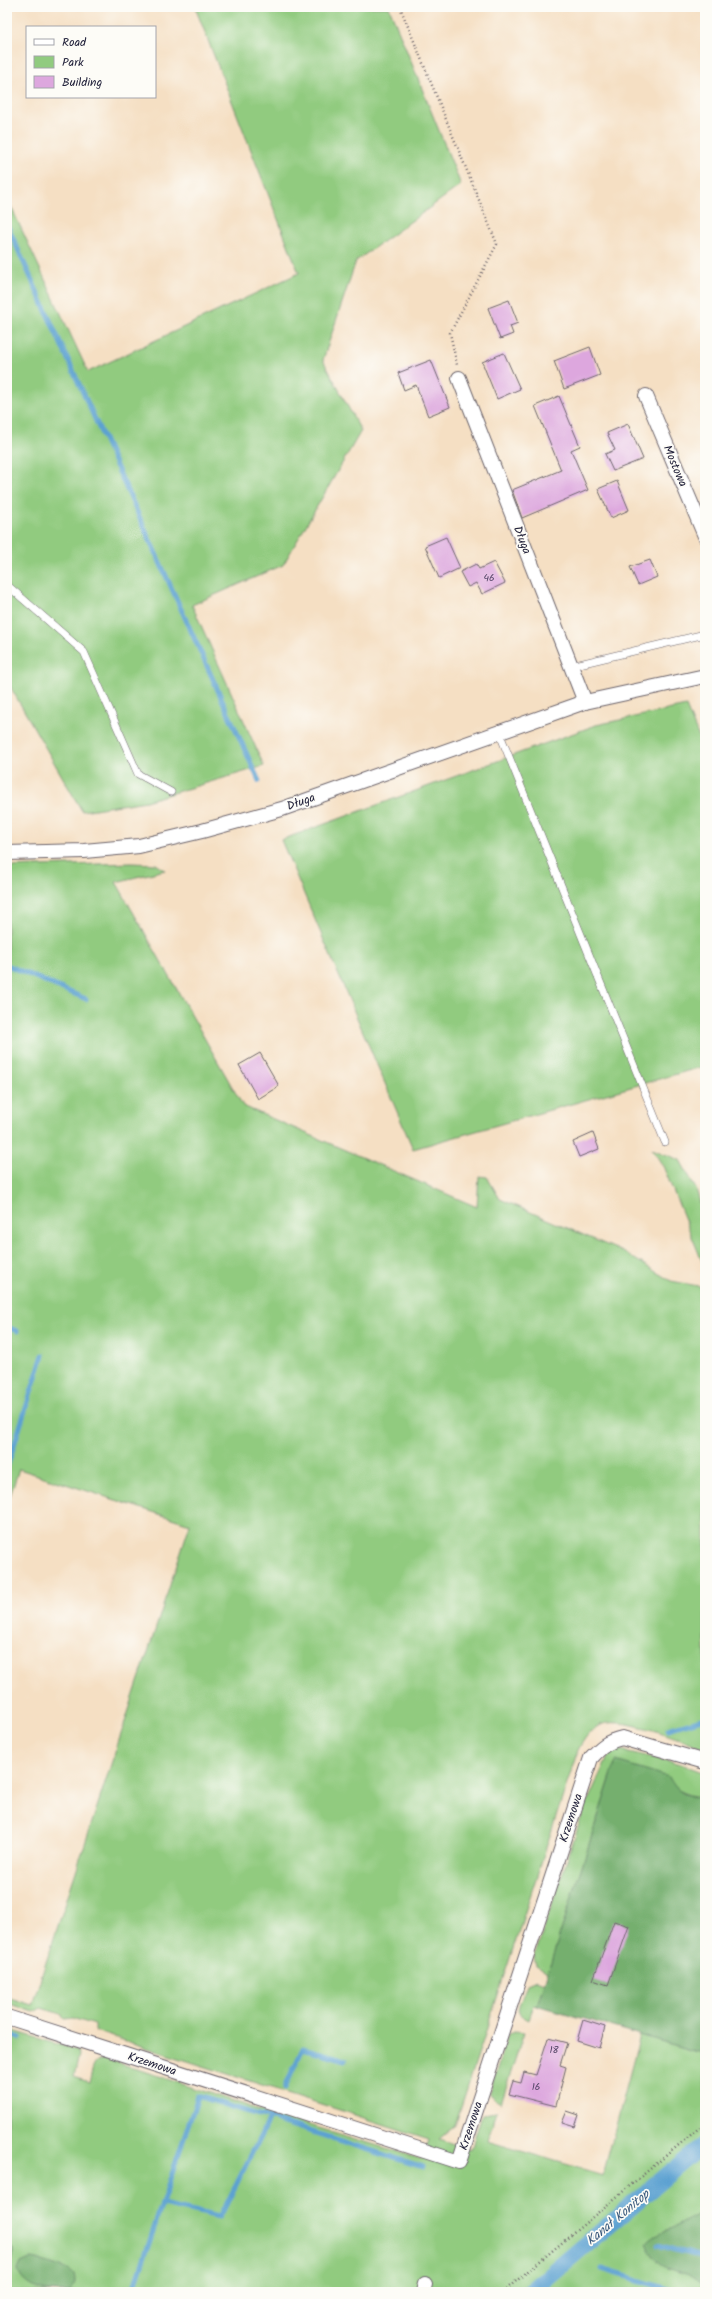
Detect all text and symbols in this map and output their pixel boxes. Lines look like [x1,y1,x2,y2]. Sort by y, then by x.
legend [26,26,156,98]
text: Road [62,33,87,52]
text: Park [62,53,84,72]
text: Building [62,73,102,92]
street label: Mostowa [658,442,692,490]
street label: Długa [508,523,536,557]
house number: 46 [483,570,495,586]
street label: Długa [284,788,318,816]
street label: Krzemowa [554,1791,588,1845]
house number: 18 [549,2042,560,2058]
street label: Krzemowa [125,2047,179,2081]
house number: 16 [532,2079,540,2095]
street label: Krzemowa [454,2099,488,2153]
water label: Kanał Konitop [582,2184,656,2251]

